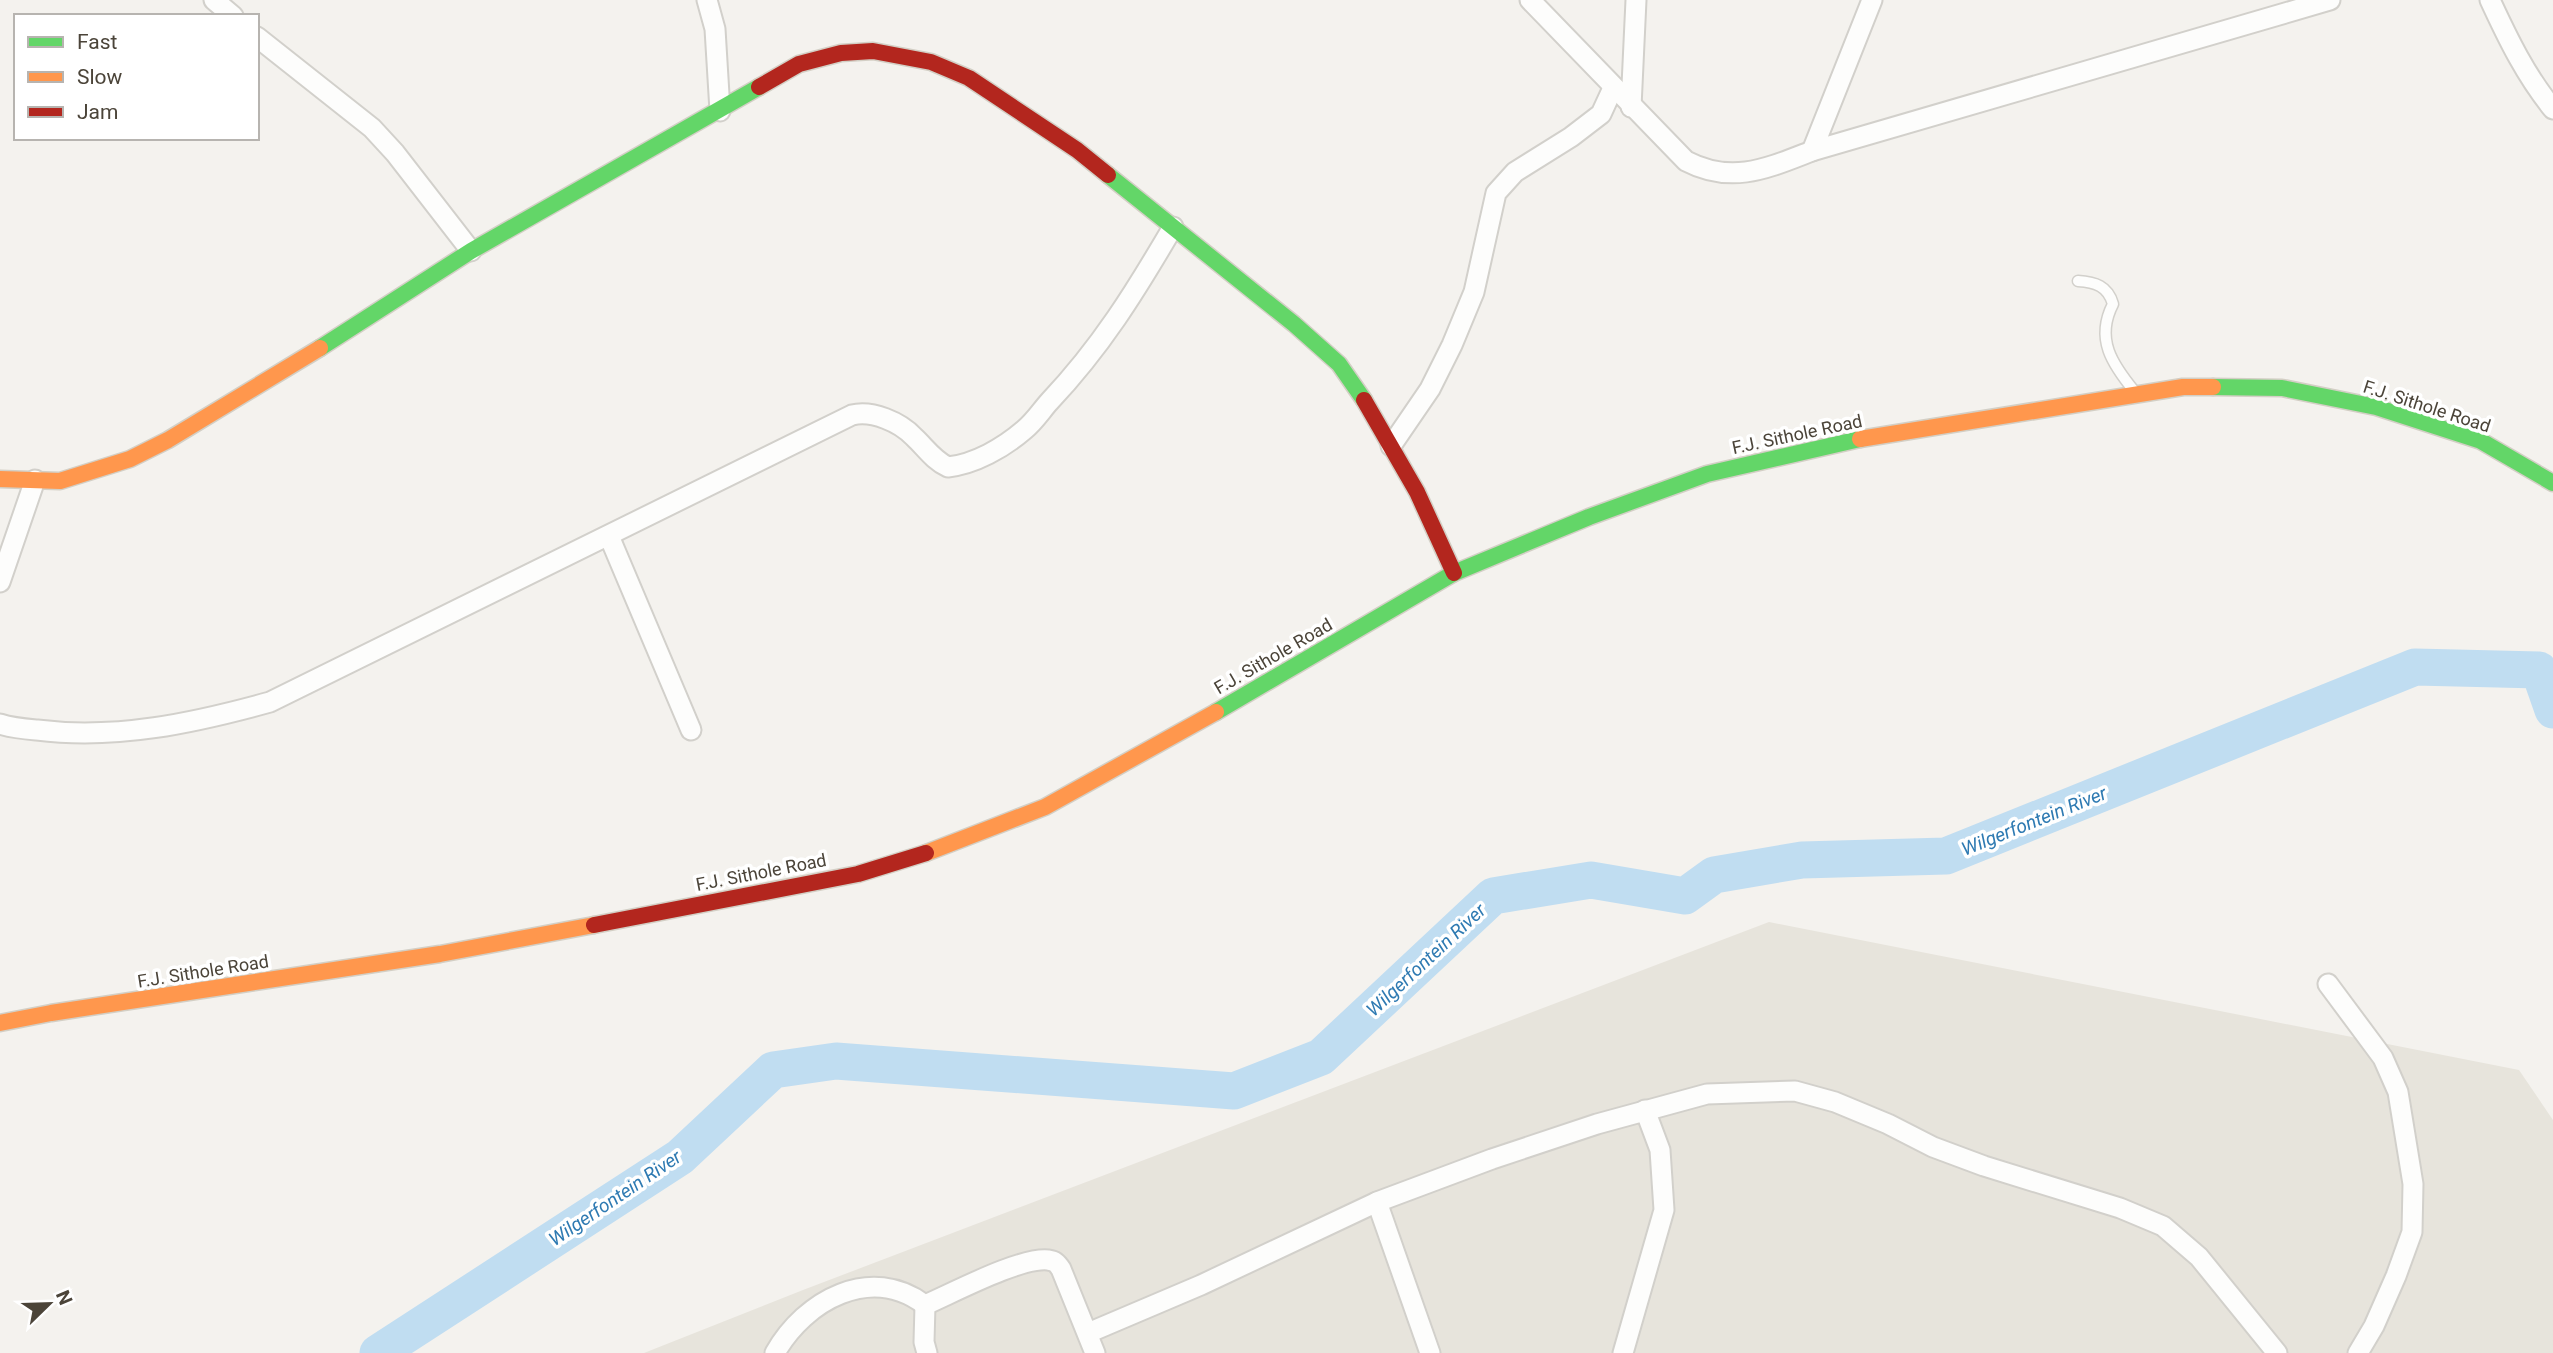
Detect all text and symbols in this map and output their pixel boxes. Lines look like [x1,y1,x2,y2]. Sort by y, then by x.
legend [14,14,259,140]
text: Fast [77,30,118,54]
text: Slow [77,65,123,89]
text: Jam [77,100,118,124]
street label: F.J. Sithole Road [2361,376,2493,436]
street label: F.J. Sithole Road [1730,410,1864,458]
street label: F.J. Sithole Road [1210,614,1336,698]
water label: Wilgerfontein River [1958,781,2111,861]
street label: F.J. Sithole Road [694,849,828,895]
water label: Wilgerfontein River [1362,898,1491,1021]
street label: F.J. Sithole Road [136,950,270,992]
water label: Wilgerfontein River [544,1145,686,1251]
north arrow [14,1269,84,1339]
text: N [51,1287,77,1308]

